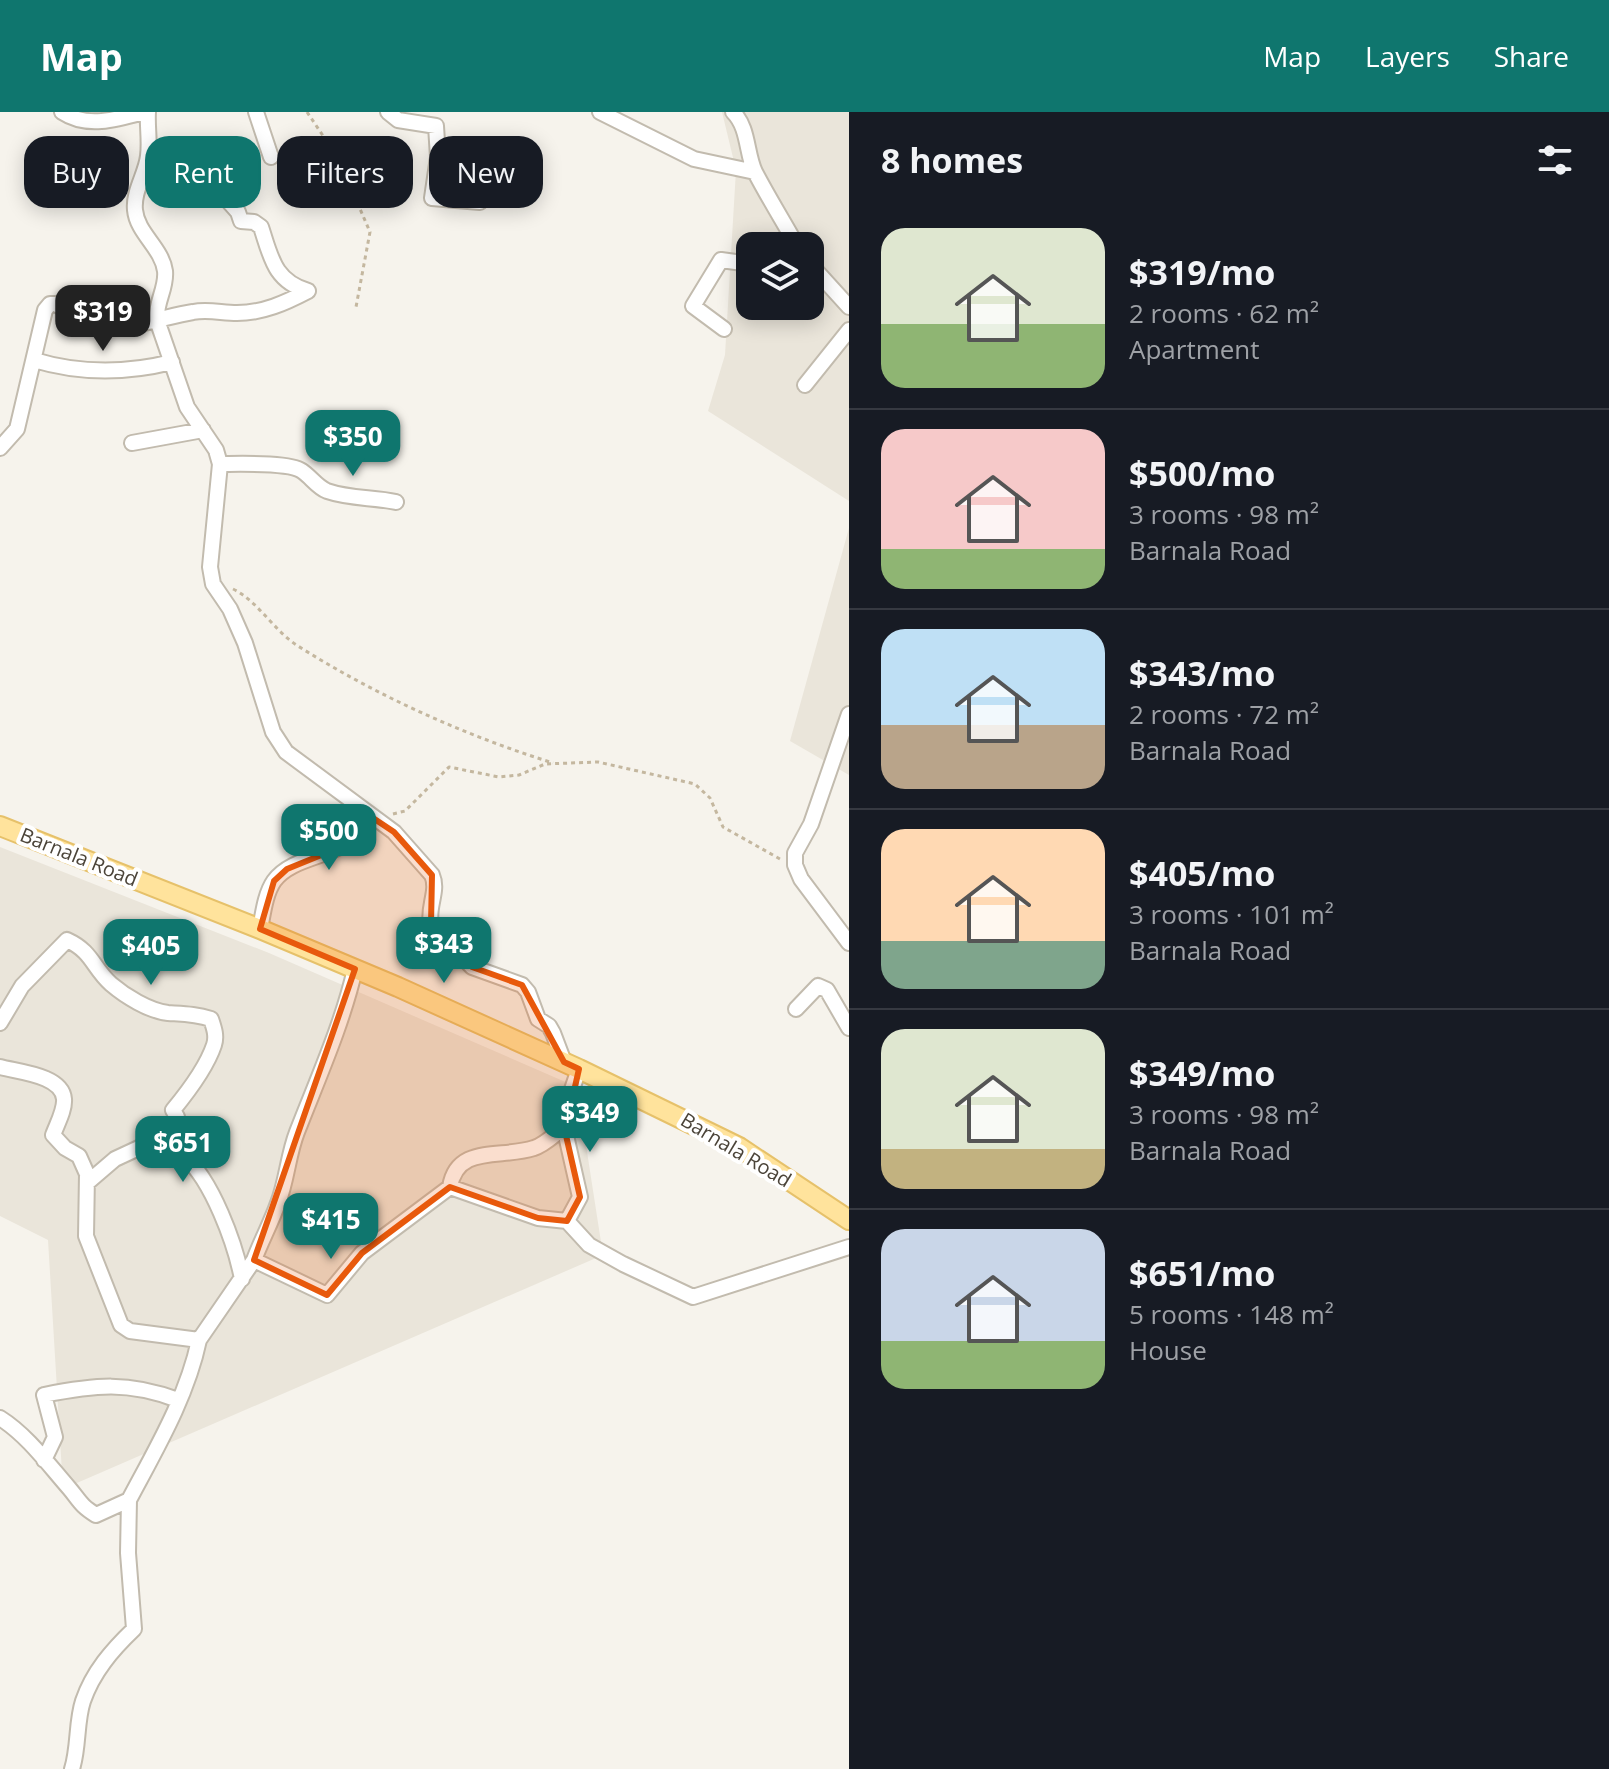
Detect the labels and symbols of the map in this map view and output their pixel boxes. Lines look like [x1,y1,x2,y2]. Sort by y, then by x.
pin: $319 [56,285,150,353]
pin: $350 [306,410,400,478]
pin: $500 [282,804,376,872]
street label: Barnala Road [16,821,142,892]
pin: $343 [397,917,491,985]
pin: $405 [104,919,198,987]
pin: $349 [543,1086,637,1154]
street label: Barnala Road [676,1106,797,1193]
pin: $651 [136,1116,230,1184]
pin: $415 [284,1193,378,1261]

